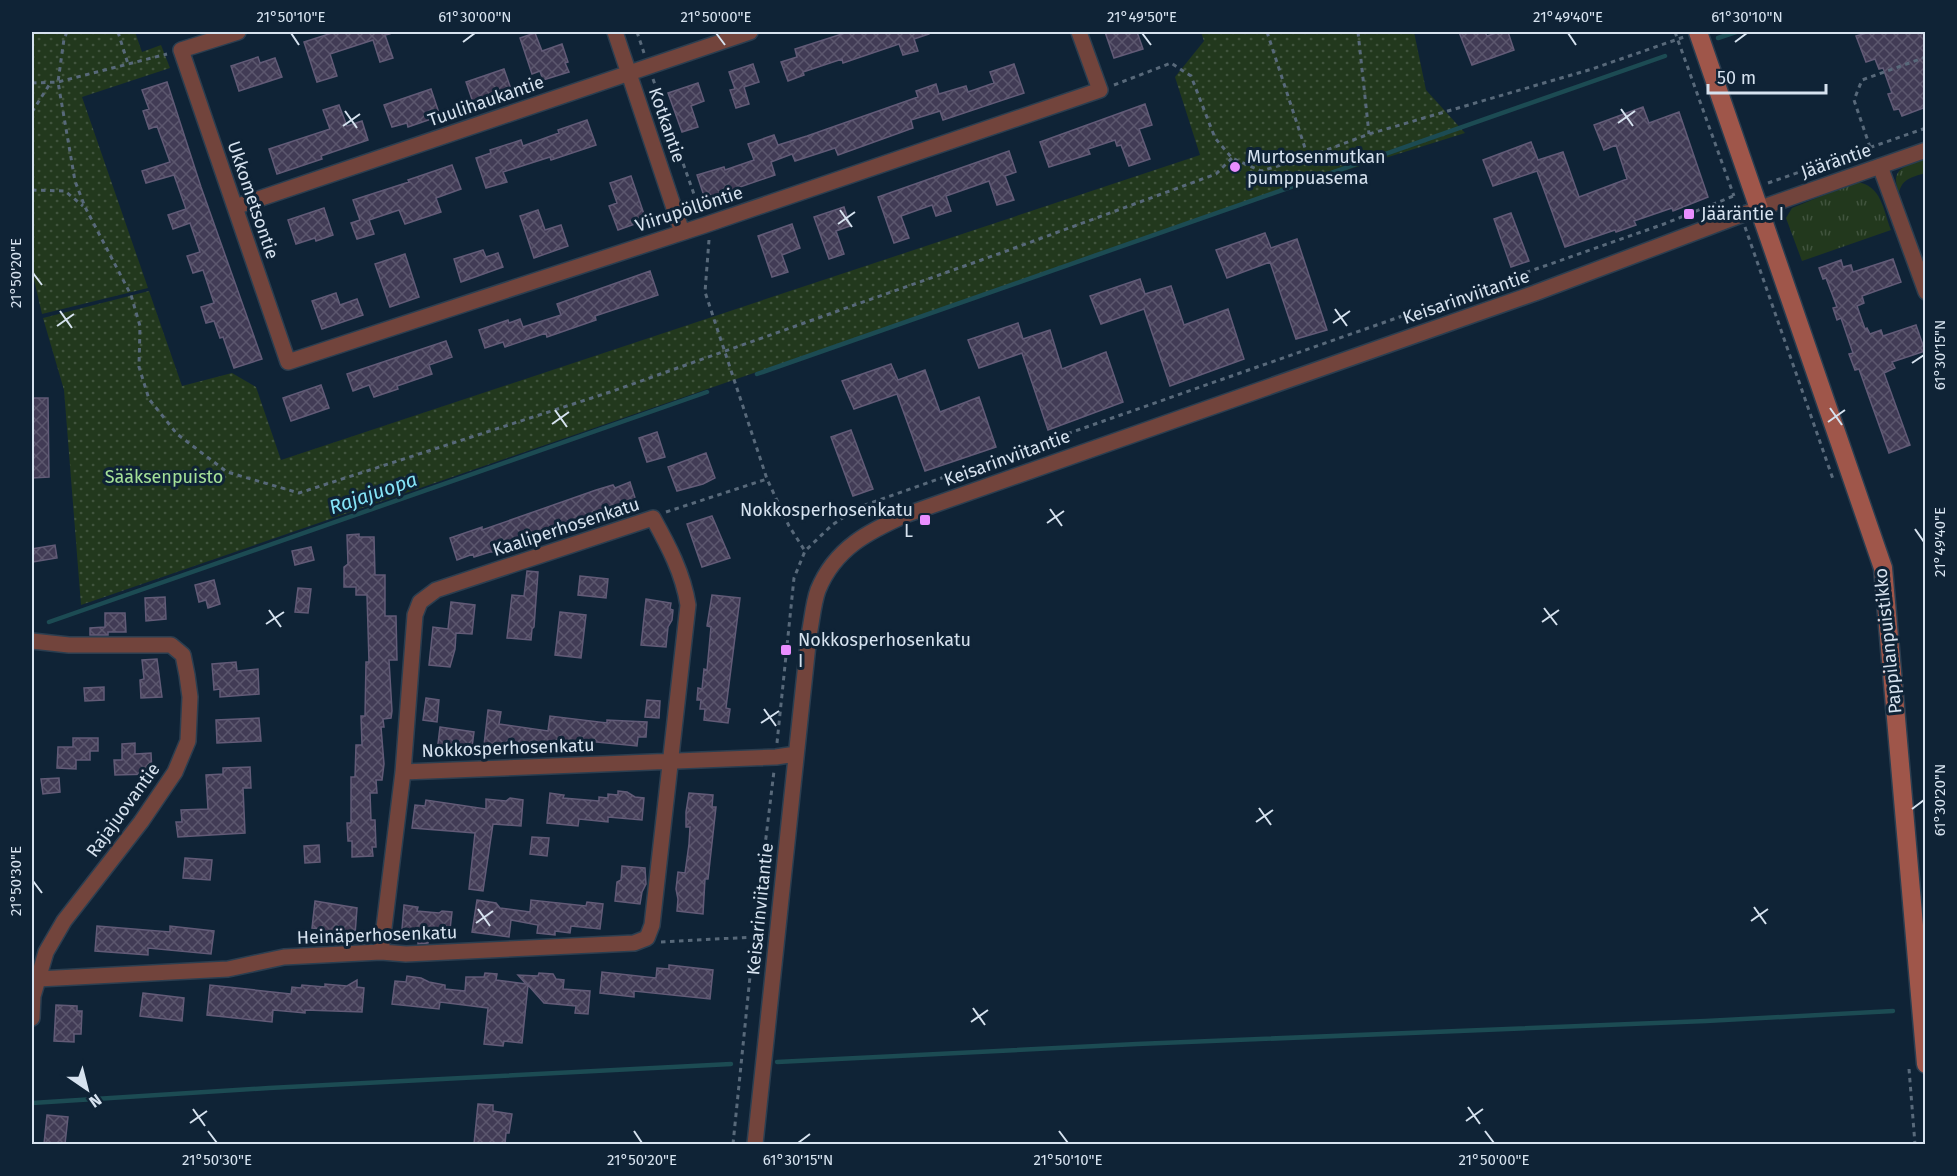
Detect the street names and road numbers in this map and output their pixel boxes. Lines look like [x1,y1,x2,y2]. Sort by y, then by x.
street label: Tuulihaukantie [425,71,547,131]
street label: Kotkantie [644,85,690,165]
street label: Ukkometsontie [223,138,283,262]
street label: Jääräntie [1798,139,1874,183]
street label: Viirupöllöntie [632,181,746,237]
street label: Keisarinviitantie [1400,265,1532,329]
street label: Keisarinviitantie [941,425,1073,491]
street label: Kaaliperhosenkatu [490,493,642,561]
street label: Pappilanpuistikko [1869,567,1907,715]
street label: Nokkosperhosenkatu [421,734,595,762]
street label: Rajajuovantie [81,759,165,861]
street label: Keisarinviitantie [742,842,778,976]
street label: Heinäperhosenkatu [296,921,458,949]

